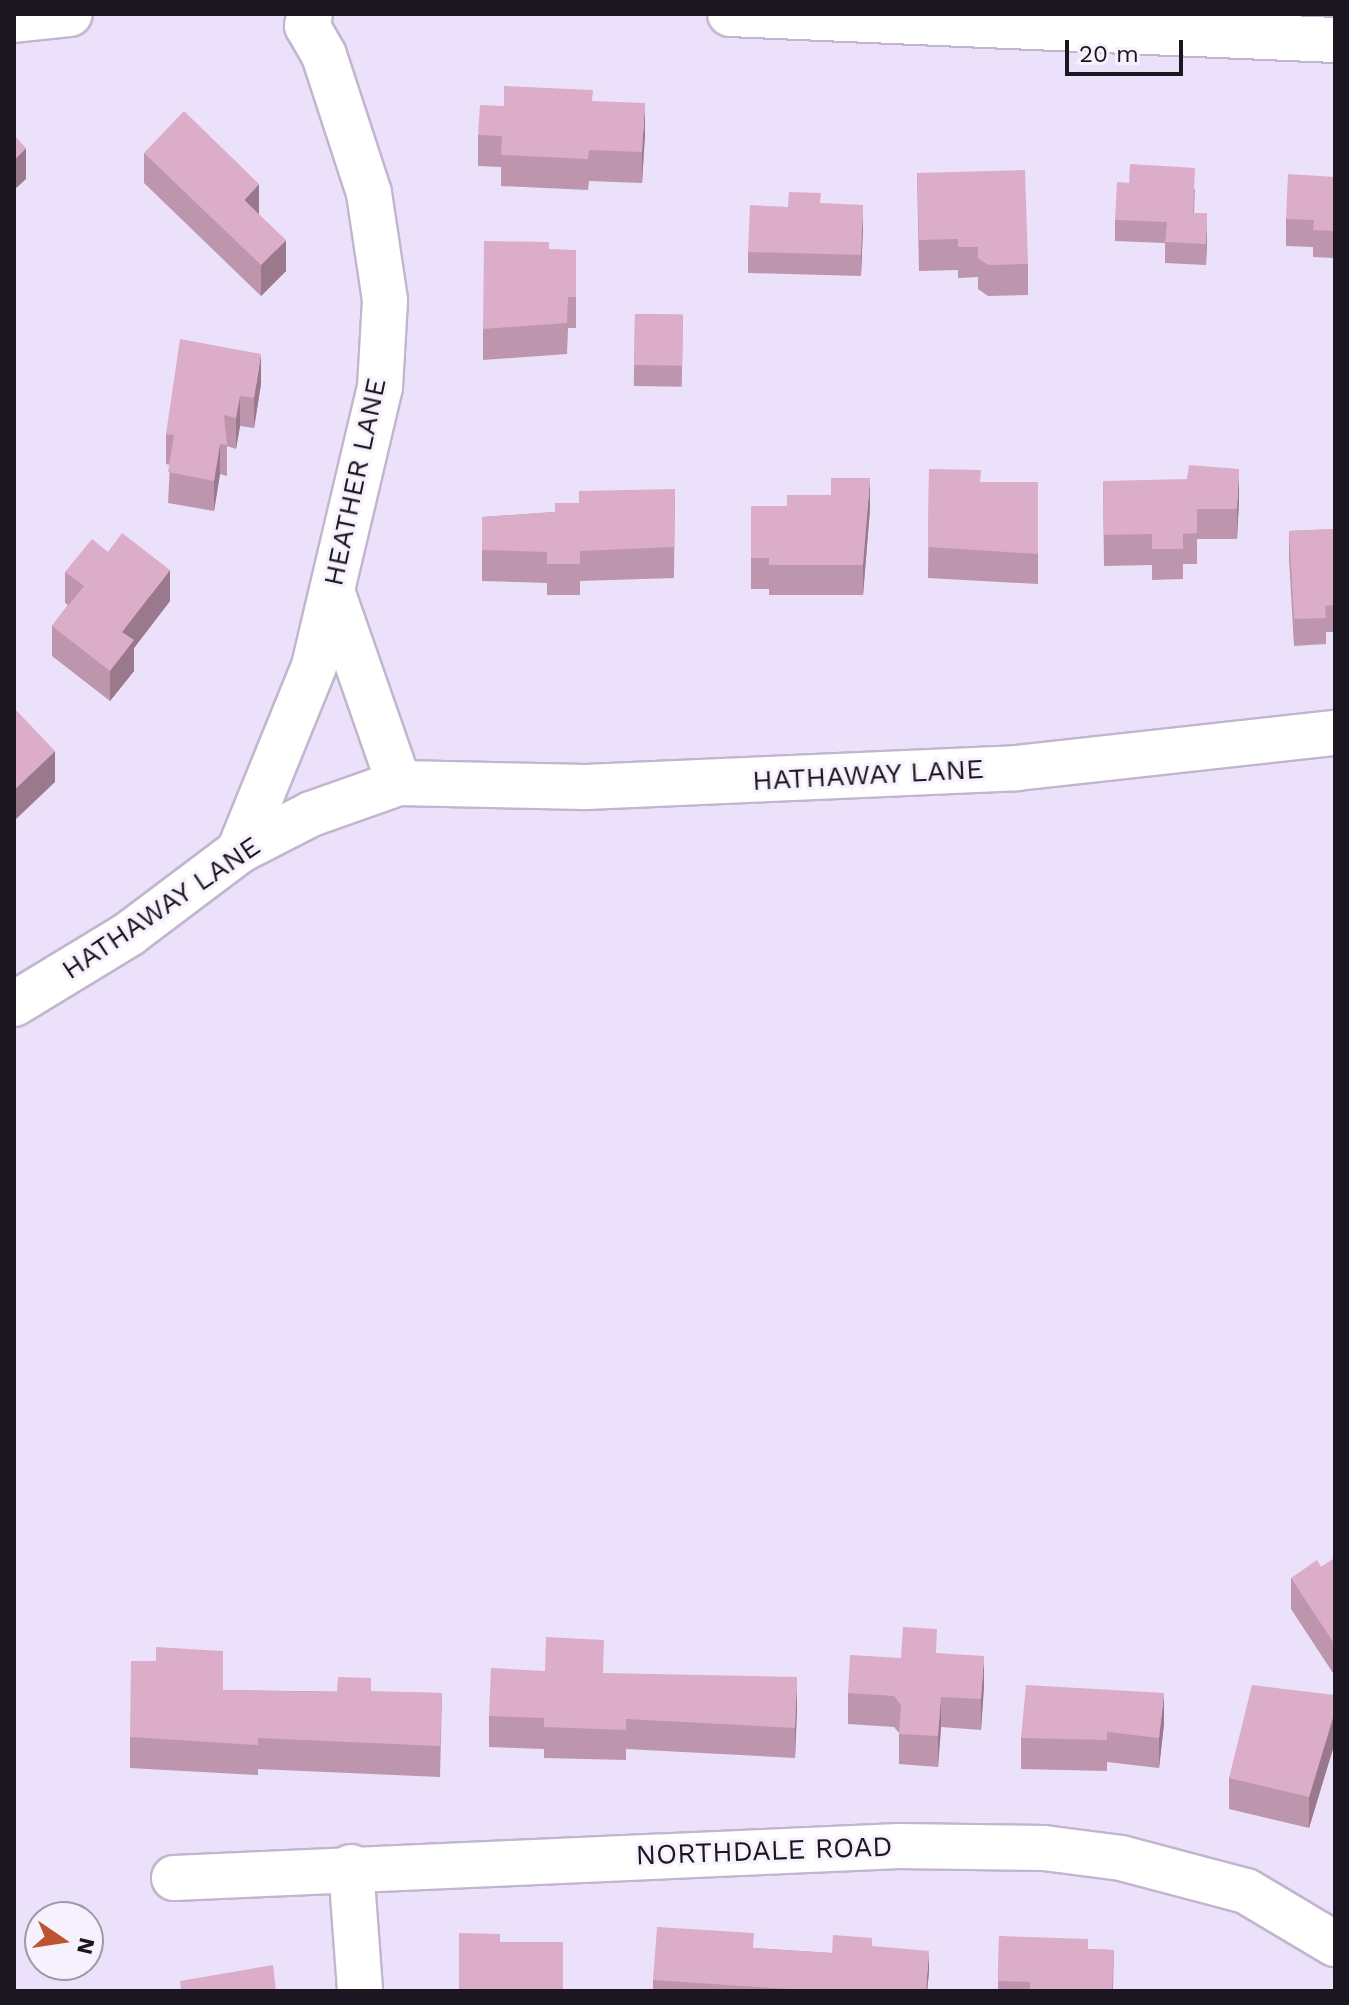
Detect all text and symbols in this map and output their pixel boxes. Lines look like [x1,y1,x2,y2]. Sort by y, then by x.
scale bar [1069,24,1187,74]
text: 20 m [1079,40,1139,68]
street label: HEATHER LANE [317,375,393,589]
street label: HATHAWAY LANE [751,752,985,798]
street label: HATHAWAY LANE [55,829,267,987]
street label: NORTHDALE ROAD [635,1830,893,1872]
north arrow [24,1901,104,1981]
text: N [72,1935,100,1957]

